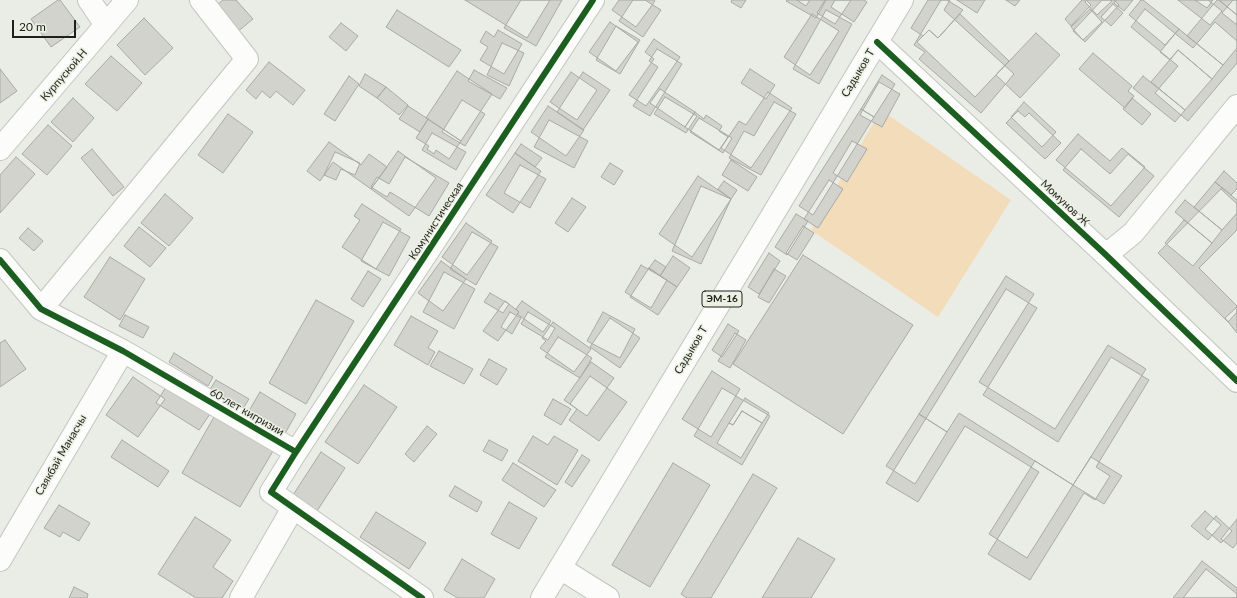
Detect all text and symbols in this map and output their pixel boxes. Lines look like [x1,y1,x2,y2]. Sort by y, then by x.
scale bar [14,12,78,38]
text: 20 m [19,19,46,34]
street label: Курпуской.Н [38,46,90,104]
street label: Садыков Т [838,46,878,100]
street label: Момунов Ж [1038,177,1092,229]
street label: Комунистическая [406,180,466,262]
road number: ЭМ-16 [702,291,742,307]
street label: Садыков Т [671,323,711,377]
street label: 60-лет кигризии [208,385,286,439]
street label: Саякбай Манасчы [33,412,89,498]

